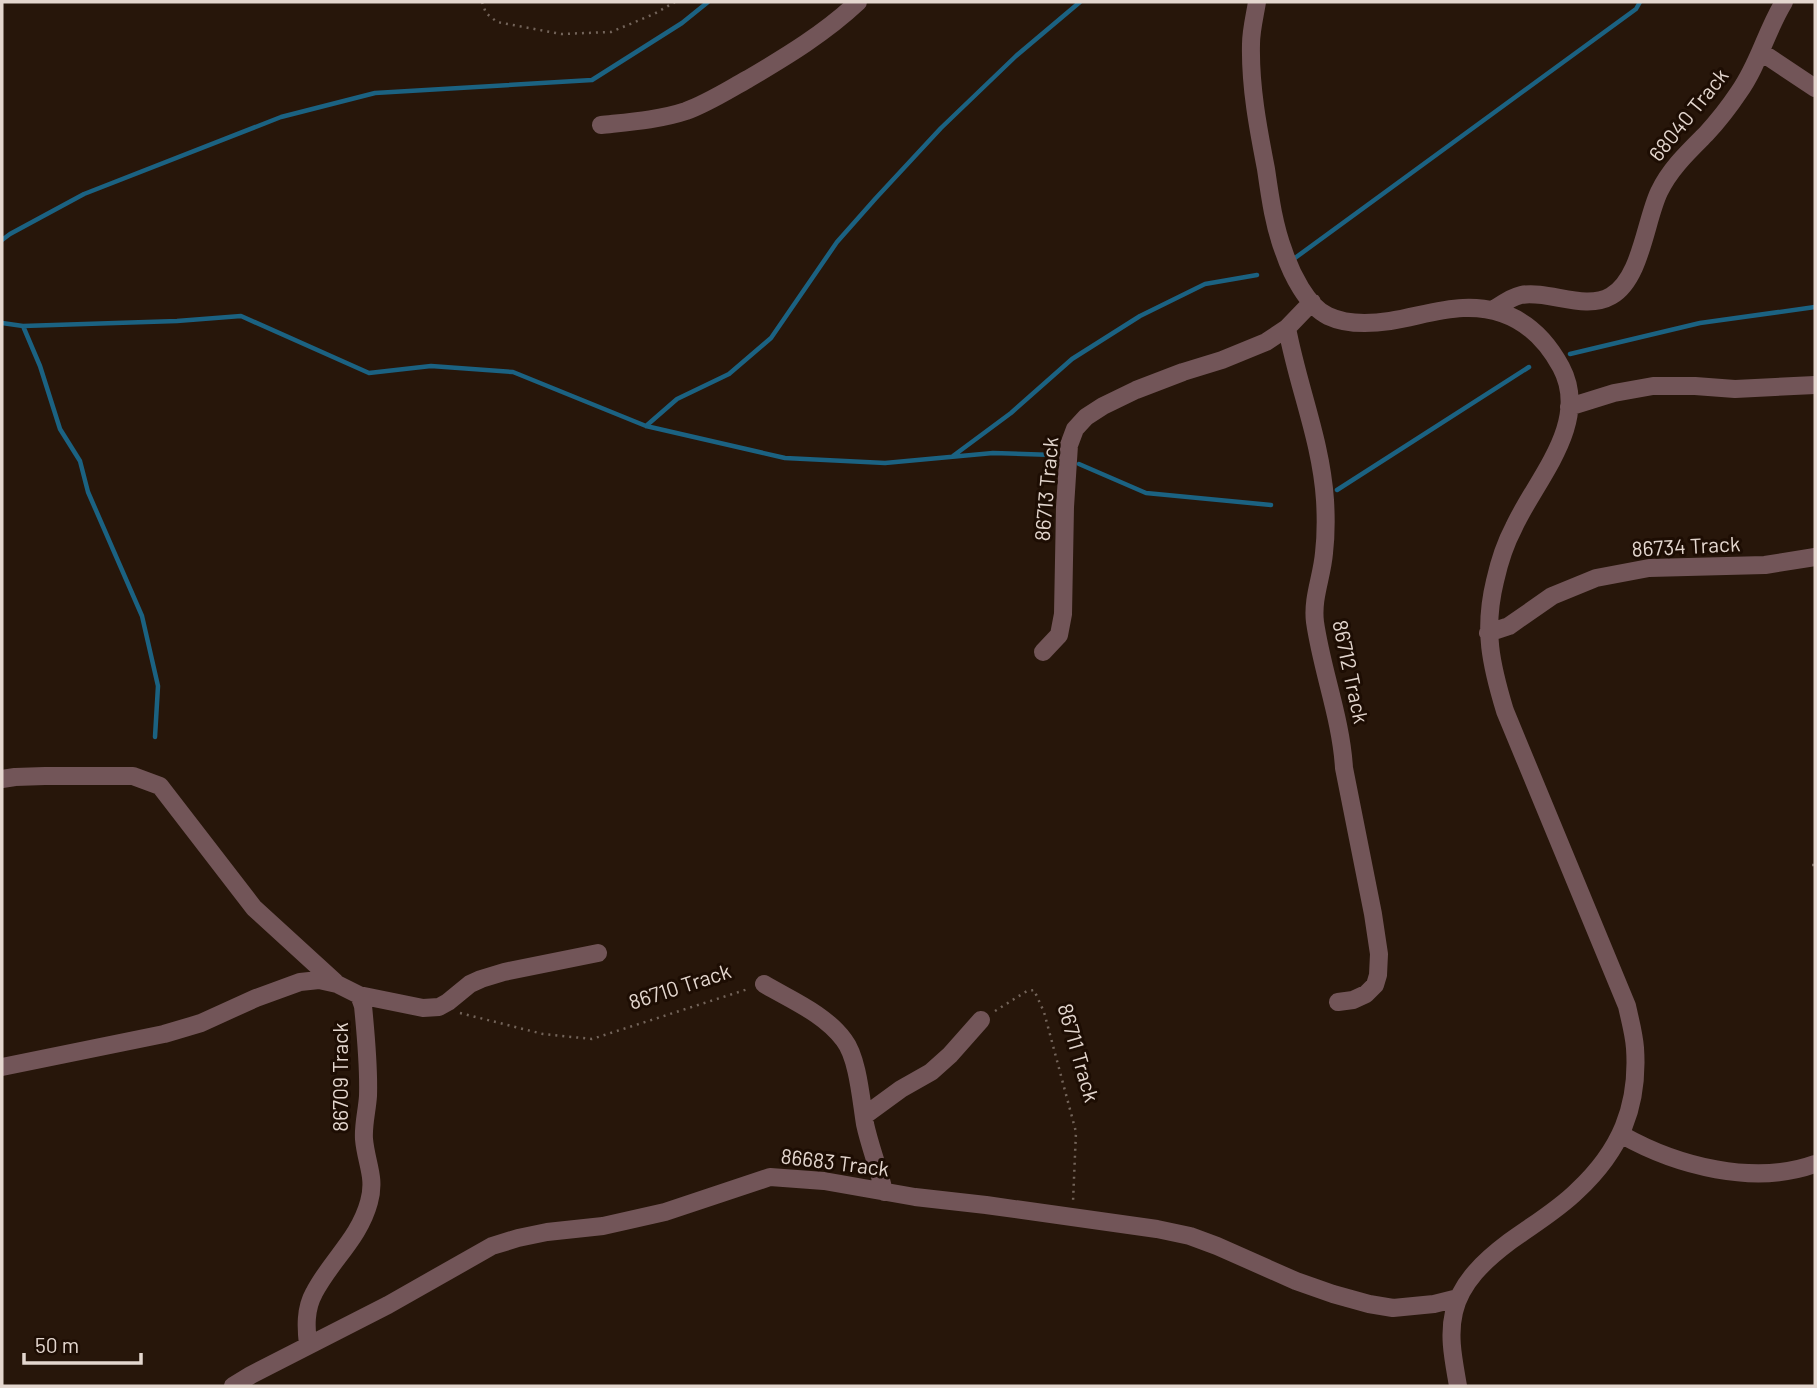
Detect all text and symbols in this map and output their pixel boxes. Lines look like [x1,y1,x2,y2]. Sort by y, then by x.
street label: 68040 Track [1643,63,1733,165]
street label: 86713 Track [1028,436,1063,542]
street label: 86734 Track [1631,530,1741,561]
street label: 86712 Track [1328,618,1375,726]
street label: 86710 Track [625,957,734,1014]
street label: 86711 Track [1053,1000,1105,1105]
street label: 86709 Track [327,1022,352,1132]
street label: 86683 Track [779,1142,891,1181]
scale bar [24,1322,142,1366]
text: 50 m [35,1332,79,1357]

